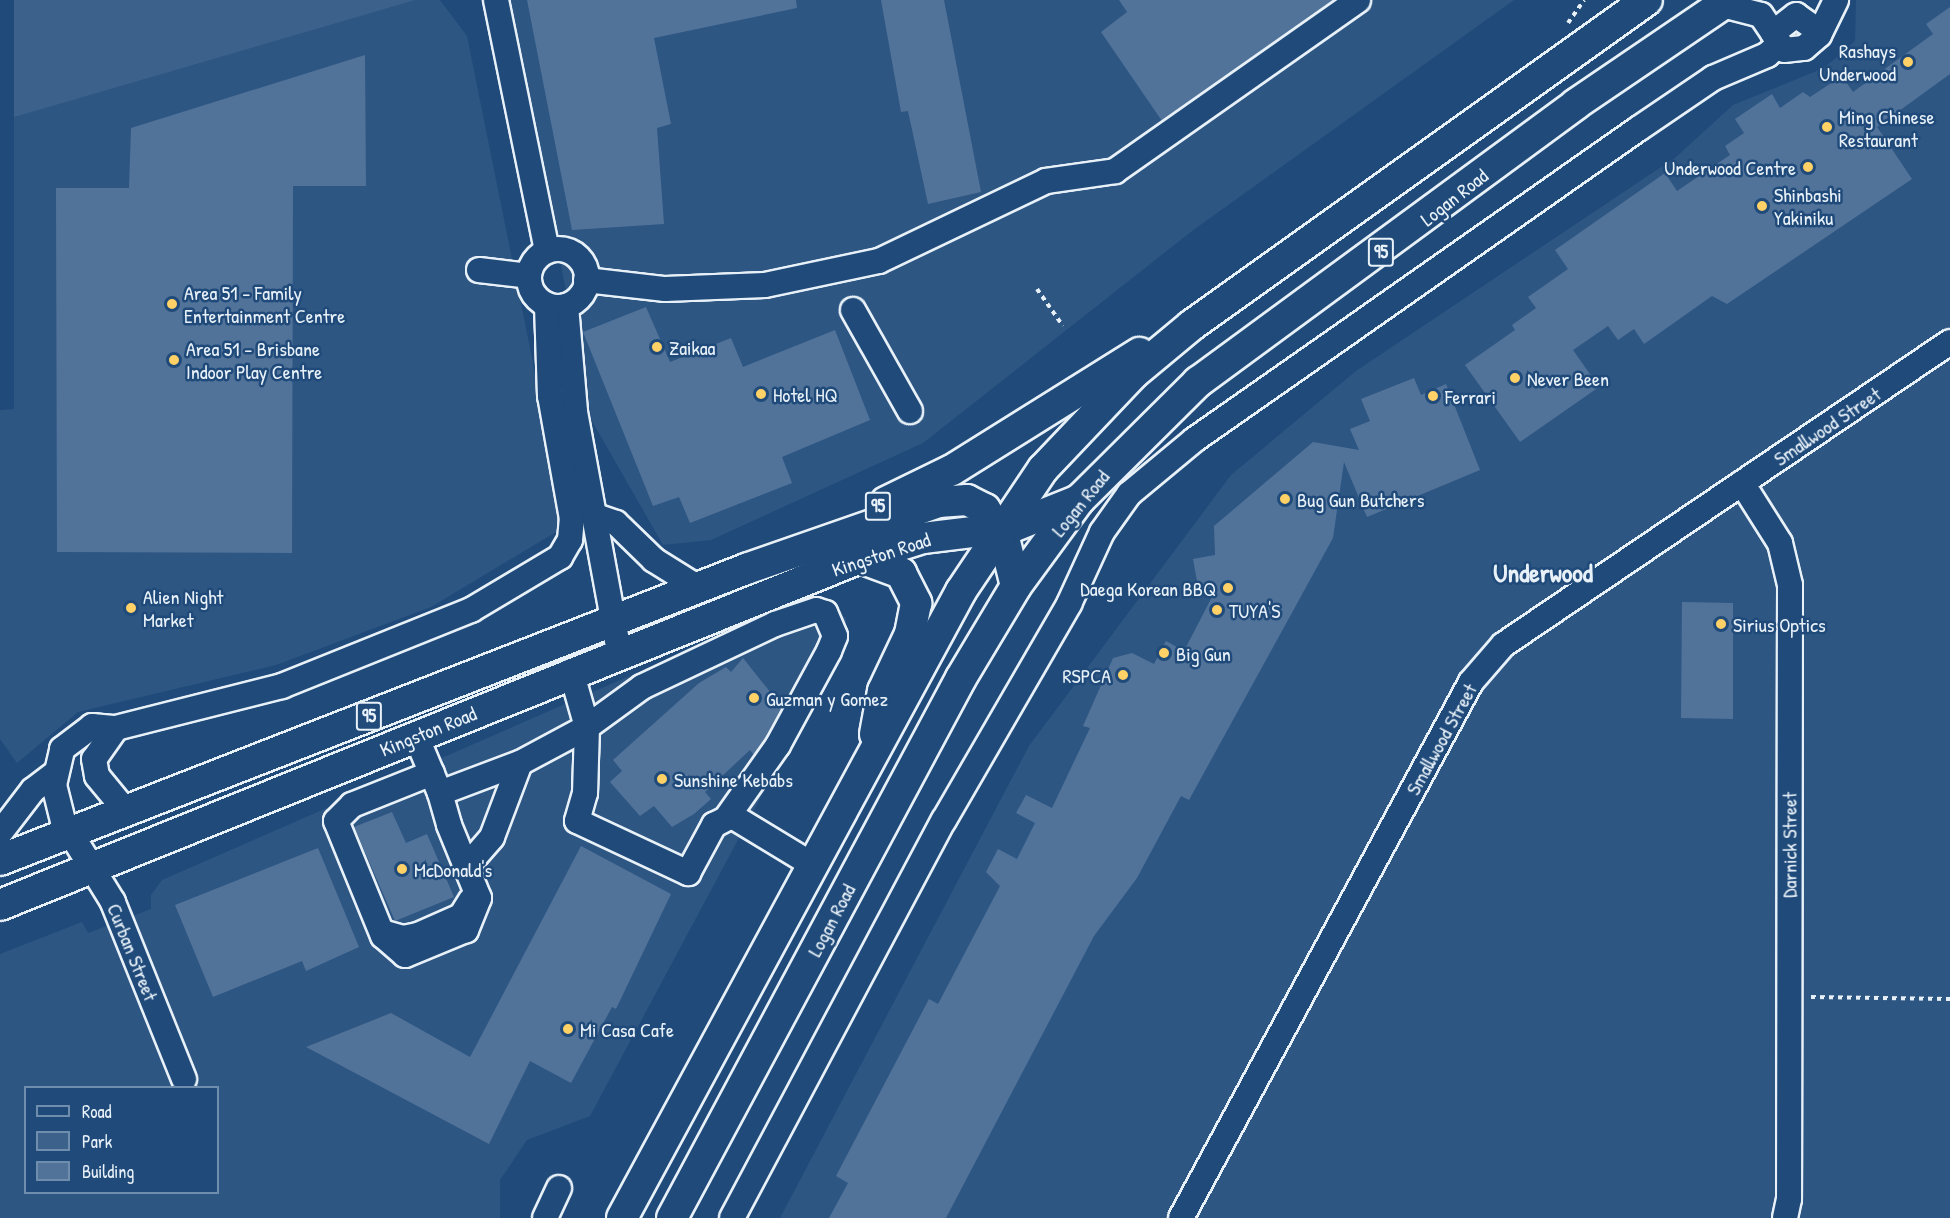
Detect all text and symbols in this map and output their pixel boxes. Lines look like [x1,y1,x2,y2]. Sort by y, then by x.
place label: Rashays Underwood [1819,39,1896,86]
marker: Rashays Underwood [1901,55,1915,69]
place label: Ming Chinese Restaurant [1839,104,1934,151]
marker: Ming Chinese Restaurant [1820,120,1834,134]
place label: Underwood Centre [1664,155,1796,179]
marker: Underwood Centre [1801,160,1815,174]
street label: Logan Road [1416,163,1492,231]
place label: Shinbashi Yakiniku [1774,183,1842,230]
marker: Shinbashi Yakiniku [1755,199,1769,213]
road number: 95 [1368,237,1394,267]
place label: Area 51 - Family Entertainment Centre [184,280,345,327]
marker: Area 51 - Family Entertainment Centre [165,297,179,311]
place label: Zaikaa [669,335,715,359]
place label: Area 51 - Brisbane Indoor Play Centre [186,336,322,383]
marker: Zaikaa [650,340,664,354]
marker: Area 51 - Brisbane Indoor Play Centre [167,353,181,367]
place label: Never Been [1527,366,1609,390]
marker: Never Been [1508,371,1522,385]
street label: Smallwood Street [1769,381,1885,471]
place label: Hotel HQ [773,382,838,406]
place label: Ferrari [1445,384,1496,408]
marker: Hotel HQ [754,387,768,401]
marker: Ferrari [1426,389,1440,403]
street label: Logan Road [1046,465,1114,541]
place label: Bug Gun Butchers [1297,487,1424,511]
road number: 95 [864,491,892,521]
marker: Bug Gun Butchers [1278,492,1292,506]
street label: Kingston Road [829,527,933,581]
district label: Underwood [1493,557,1593,589]
place label: Daega Korean BBQ [1080,576,1216,600]
marker: Daega Korean BBQ [1221,581,1235,595]
place label: Alien Night Market [143,584,223,631]
place label: TUYA'S [1229,598,1280,622]
marker: Alien Night Market [124,601,138,615]
marker: TUYA'S [1210,603,1224,617]
place label: Sirius Optics [1733,612,1826,636]
marker: Sirius Optics [1714,617,1728,631]
place label: Big Gun [1176,641,1231,665]
marker: Big Gun [1157,646,1171,660]
place label: RSPCA [1062,663,1111,687]
marker: RSPCA [1116,668,1130,682]
street label: Smallwood Street [1401,679,1481,799]
place label: Guzman y Gomez [766,686,888,710]
marker: Guzman y Gomez [747,691,761,705]
road number: 95 [356,701,382,731]
street label: Kingston Road [376,701,480,761]
place label: Sunshine Kebabs [674,767,793,791]
marker: Sunshine Kebabs [655,772,669,786]
street label: Darnick Street [1777,792,1801,898]
place label: McDonald's [414,857,492,881]
marker: McDonald's [395,862,409,876]
street label: Logan Road [802,880,860,960]
street label: Curban Street [103,900,163,1004]
place label: Mi Casa Cafe [580,1017,674,1041]
marker: Mi Casa Cafe [561,1022,575,1036]
legend [24,1086,219,1194]
text: Road [82,1099,112,1124]
text: Park [82,1129,112,1154]
text: Building [82,1159,134,1184]

